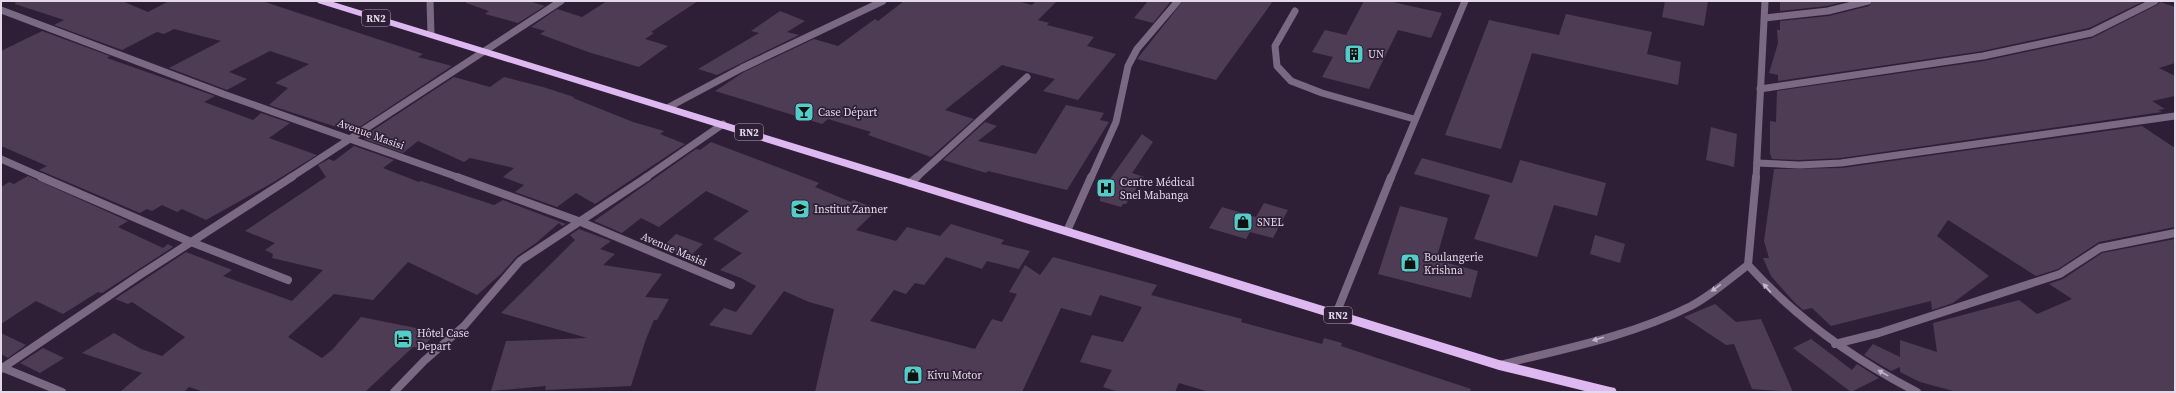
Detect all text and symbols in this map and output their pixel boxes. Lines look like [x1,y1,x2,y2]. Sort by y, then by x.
road number: RN2 [362,10,390,26]
building icon: UN [1343,43,1365,65]
place label: UN [1368,47,1384,62]
bar icon: Case Départ [793,101,815,123]
place label: Case Départ [818,105,878,120]
street label: Avenue Masisi [335,115,406,154]
road number: RN2 [735,124,763,140]
place label: Centre Médical Snel Mabanga [1120,175,1195,203]
hospital icon: Centre Médical Snel Mabanga [1095,177,1117,199]
school or university icon: Institut Zanner [789,198,811,220]
place label: Institut Zanner [814,202,888,217]
shop icon: SNEL [1232,211,1254,233]
place label: SNEL [1257,215,1284,230]
street label: Avenue Masisi [639,229,709,270]
place label: Boulangerie Krishna [1424,250,1484,278]
shop icon: Boulangerie Krishna [1399,252,1421,274]
one-way arrow [1763,283,1772,293]
one-way arrow [1711,284,1722,292]
road number: RN2 [1324,307,1352,323]
place label: Hôtel Case Depart [417,326,470,354]
hotel icon: Hôtel Case Depart [392,328,414,350]
one-way arrow [1592,336,1604,342]
shop icon: Kivu Motor [902,364,924,386]
place label: Kivu Motor [927,368,982,383]
one-way arrow [1877,370,1889,377]

